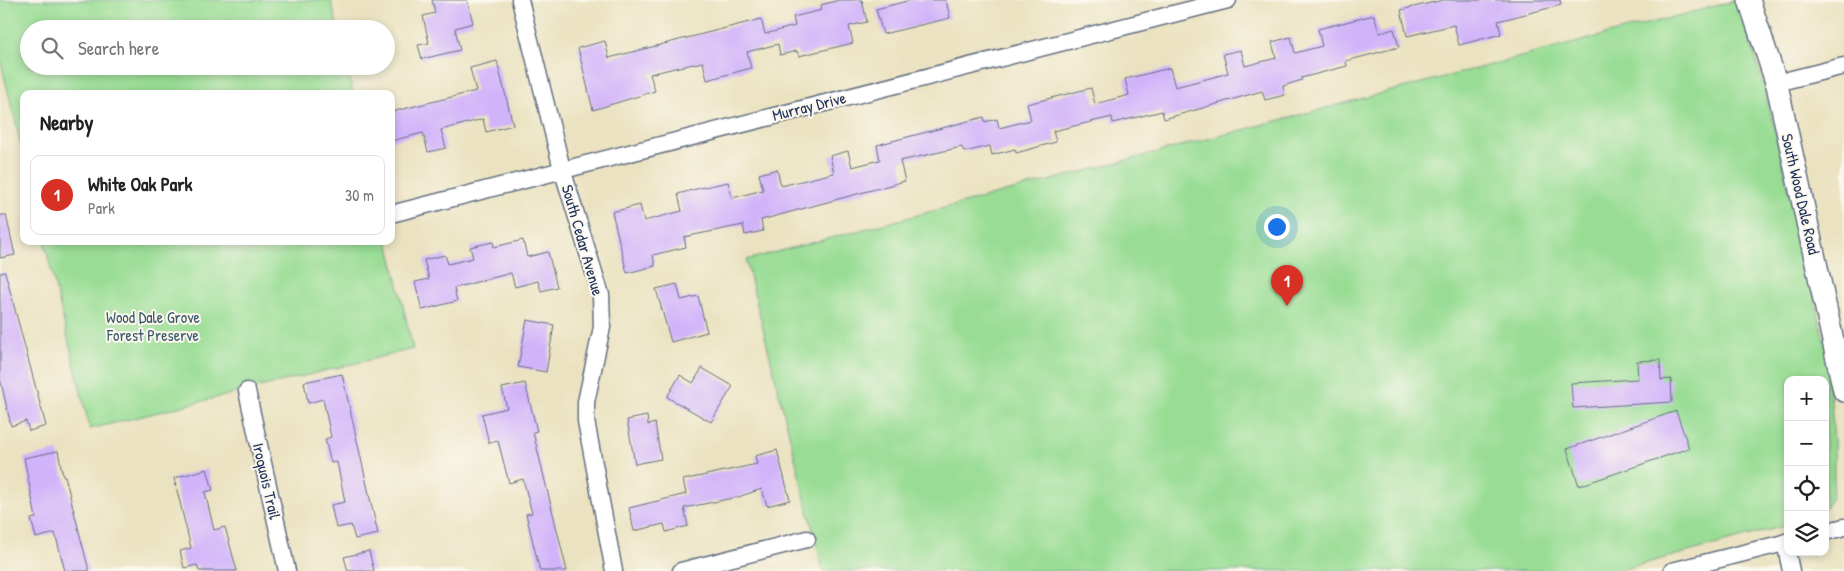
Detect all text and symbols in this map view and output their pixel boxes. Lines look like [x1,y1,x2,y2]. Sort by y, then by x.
search box [20,20,395,75]
icon: search [38,34,66,62]
text: Search here [78,35,159,61]
street label: Murray Drive [770,86,849,126]
text: Nearby [40,108,93,137]
street label: South Wood Dale Road [1776,132,1826,256]
text: White Oak Park [88,171,192,197]
street label: South Cedar Avenue [557,182,609,299]
text: 1 [54,184,60,206]
text: 30 m [345,184,374,206]
text: Park [88,197,115,219]
your location [1264,214,1290,240]
pin: 1 [1271,265,1303,306]
park label: Wood Dale Grove Forest Preserve [106,306,201,346]
map controls [1784,376,1829,556]
button: + [1784,376,1829,421]
button: − [1784,421,1829,466]
street label: Iroquois Trail [248,441,287,522]
button: locate [1784,466,1829,511]
button: layers [1784,511,1829,556]

